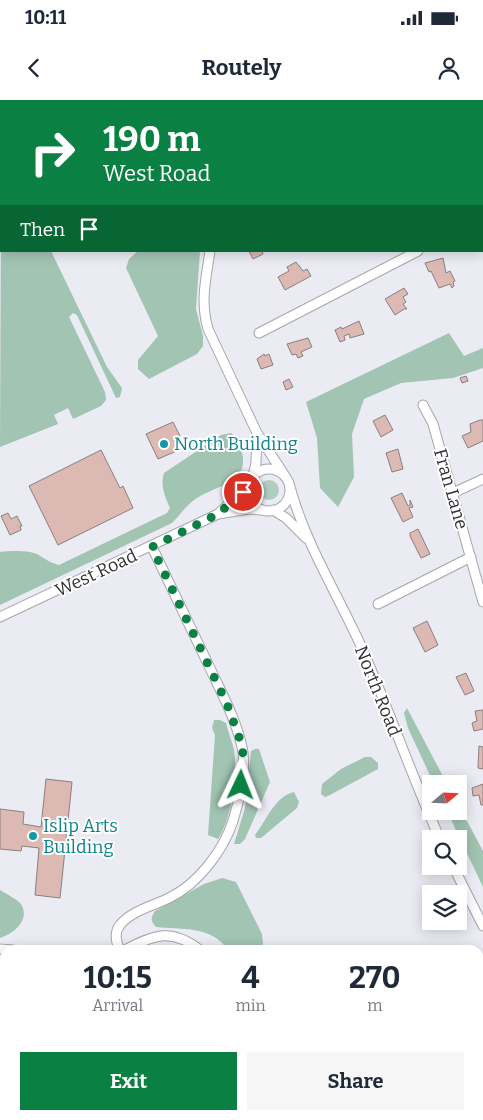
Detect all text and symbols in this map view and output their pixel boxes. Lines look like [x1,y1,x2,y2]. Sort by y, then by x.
text: 10:11 [25,6,66,29]
icon: back [20,54,48,82]
text: Routely [202,54,282,81]
icon: person [435,54,463,82]
text: 190 m [103,118,201,160]
icon: right [20,120,85,185]
text: West Road [103,160,211,187]
icon: arrive [75,215,103,243]
text: Then [20,218,65,241]
place label: North Building [174,433,298,455]
marker: North Building [158,438,170,450]
street label: Fran Lane [429,446,473,532]
pin [222,471,264,513]
icon: arrive [229,478,257,506]
street label: West Road [51,544,141,602]
street label: North Road [350,643,406,740]
position arrow [214,758,266,810]
north arrow [422,775,468,820]
map controls [422,775,467,930]
place label: Islip Arts Building [43,815,118,858]
marker: Islip Arts Building [27,830,39,842]
button: search [422,830,467,875]
button: layers [422,885,467,930]
text: 10:15 [84,960,152,996]
text: 4 [241,960,260,996]
text: 270 [349,960,400,996]
text: Arrival [92,996,143,1015]
text: min [235,996,266,1015]
text: m [367,996,382,1015]
button: Exit [20,1052,237,1110]
button: Share [247,1052,464,1110]

